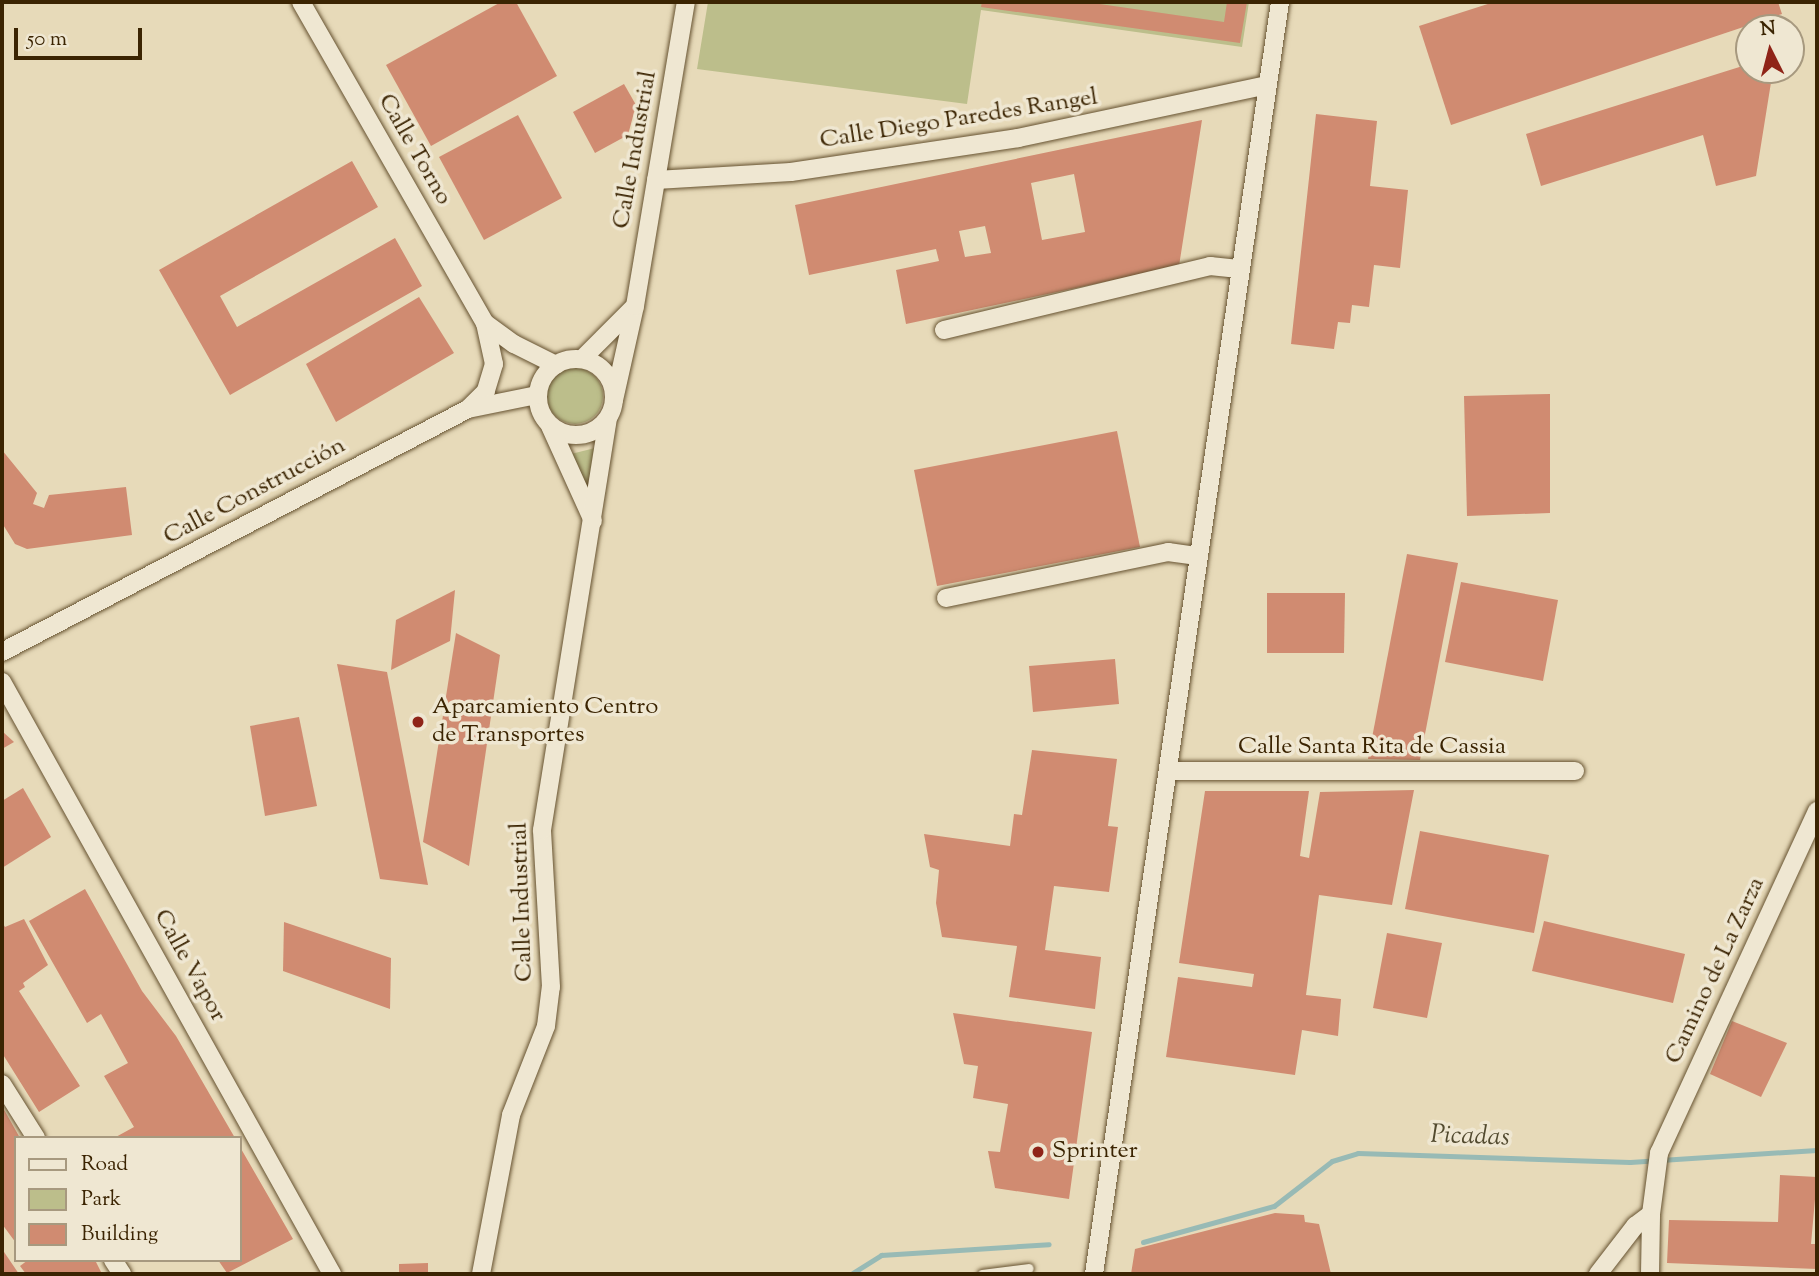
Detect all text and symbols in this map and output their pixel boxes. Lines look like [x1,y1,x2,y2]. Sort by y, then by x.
scale bar [18,14,145,58]
north arrow [1735,14,1805,84]
text: N [1759,15,1777,44]
text: 50 m [27,25,67,55]
street label: Calle Industrial [608,69,664,231]
street label: Calle Diego Paredes Rangel [818,84,1100,156]
street label: Calle Torno [371,89,457,211]
street label: Calle Construcción [159,432,351,552]
place label: Aparcamiento Centro de Transportes [432,694,658,750]
marker: Aparcamiento Centro de Transportes [410,714,426,730]
street label: Calle Santa Rita de Cassia [1238,734,1506,762]
street label: Calle Industrial [506,822,540,982]
street label: Camino de La Zarza [1660,873,1772,1069]
street label: Calle Vapor [146,905,232,1027]
water label: Picadas [1430,1120,1510,1154]
legend [14,1136,242,1262]
place label: Sprinter [1052,1138,1138,1166]
marker: Sprinter [1030,1144,1046,1160]
text: Road [81,1150,128,1180]
text: Park [81,1185,121,1215]
text: Building [81,1220,158,1250]

